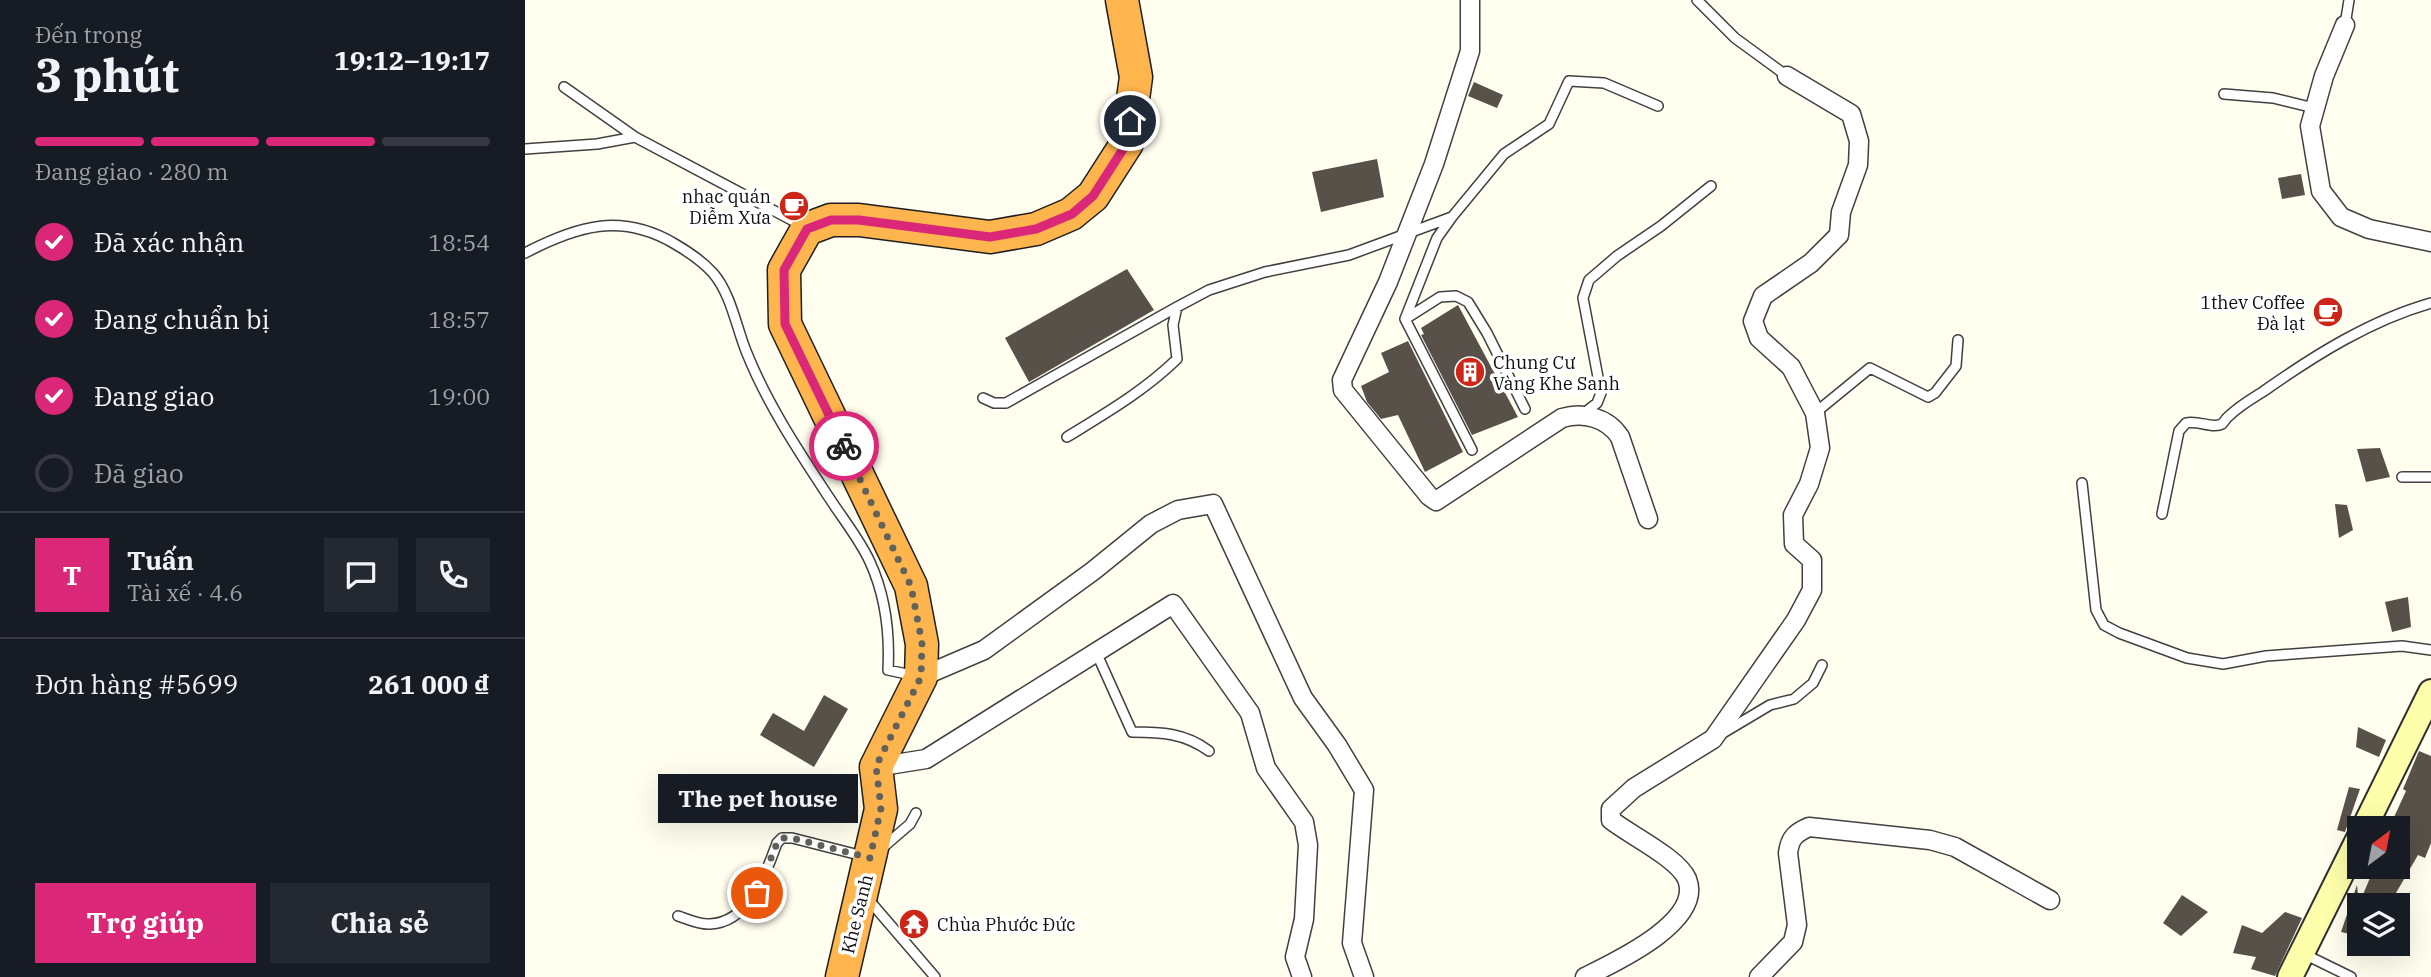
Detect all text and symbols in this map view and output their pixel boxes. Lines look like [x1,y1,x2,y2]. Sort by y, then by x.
text: Đến trong [35,19,142,49]
text: 19:12–19:17 [334,43,490,77]
text: 3 phút [35,45,179,105]
pin [1100,91,1160,151]
icon: home [1111,102,1149,140]
text: Đang giao · 280 m [35,156,228,186]
place label: nhạc quán Diễm Xưa [682,185,771,229]
cafe icon: nhạc quán Diễm Xưa [777,189,811,223]
icon: check [35,223,73,261]
text: Đã xác nhận [94,225,244,259]
text: 18:54 [428,227,490,257]
place label: 1thev Coffee Đà lạt [2200,291,2305,335]
cafe icon: 1thev Coffee Đà lạt [2311,295,2345,329]
icon: check [35,300,73,338]
text: Đang chuẩn bị [94,302,270,336]
text: 18:57 [428,304,490,334]
place label: Chung Cư Vàng Khe Sanh [1493,351,1620,395]
building icon: Chung Cư Vàng Khe Sanh [1453,355,1487,389]
icon: check [35,377,73,415]
text: Đang giao [94,379,215,413]
text: 19:00 [428,381,490,411]
courier [809,411,879,481]
icon: bike [825,427,863,465]
text: Đã giao [94,456,184,490]
button: chat [324,538,398,612]
button: phone [416,538,490,612]
text: Tuấn [127,543,194,577]
text: T [63,558,81,592]
text: Tài xế · 4.6 [127,577,243,607]
text: Đơn hàng #5699 [35,667,238,701]
text: 261 000 ₫ [368,667,490,701]
callout: The pet house [657,774,857,823]
text: The pet house [678,783,838,813]
north arrow [2347,816,2410,878]
map controls [2347,816,2410,956]
pin [727,863,787,923]
street label: Khe Sanh [836,872,878,956]
icon: bag [738,874,776,912]
button: Trợ giúp [35,883,256,963]
button: Chia sẻ [270,883,490,963]
button: layers [2347,893,2410,956]
temple icon: Chùa Phước Đức [897,907,931,941]
place label: Chùa Phước Đức [937,913,1076,936]

